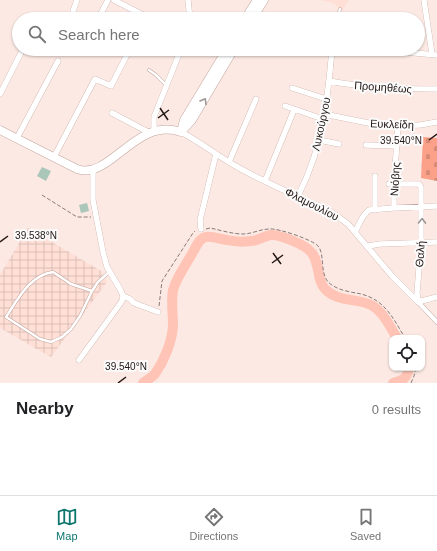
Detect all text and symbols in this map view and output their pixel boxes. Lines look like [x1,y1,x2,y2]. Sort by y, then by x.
search box [12,12,425,56]
icon: search [26,23,48,45]
text: Search here [58,26,140,43]
street label: Προμηθέως [354,79,412,95]
street label: Λυκούργου [309,96,333,152]
one-way arrow [199,98,206,105]
street label: Ευκλείδη [370,117,414,131]
text: 39.540°N [380,135,422,146]
street label: Νιόβης [388,162,402,196]
street label: Φλαμουλίου [283,185,341,223]
one-way arrow [417,218,426,224]
text: 39.538°N [15,230,57,241]
street label: Θαλή [413,240,427,268]
map controls [389,335,425,371]
button: locate [389,335,425,371]
text: 39.540°N [105,361,147,372]
text: Nearby [16,399,74,418]
text: 0 results [372,402,421,417]
tab: Map [56,506,78,542]
tab: Directions [189,506,238,542]
tab: Saved [350,506,381,542]

